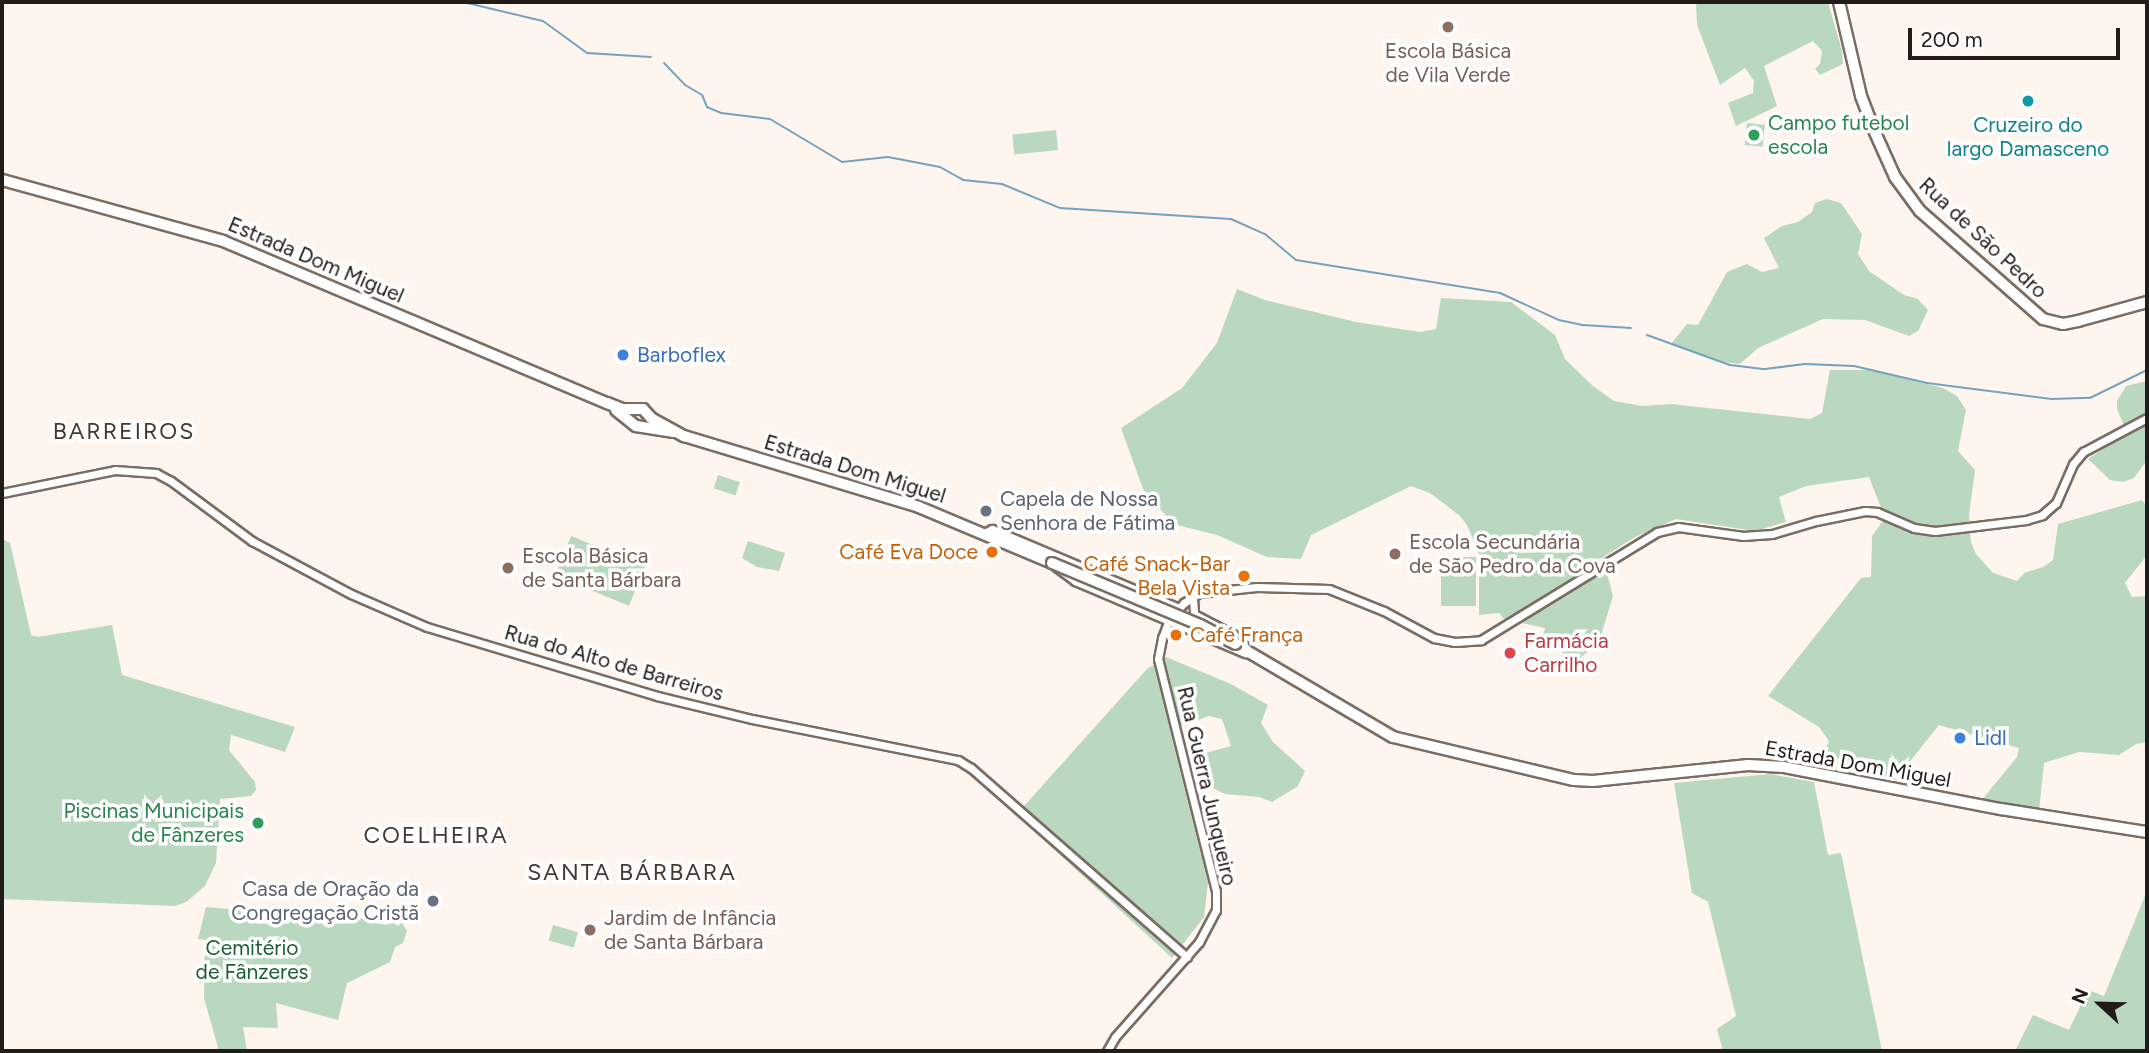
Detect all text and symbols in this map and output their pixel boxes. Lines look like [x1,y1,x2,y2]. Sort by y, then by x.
scale bar [1911,14,2123,58]
marker: Escola Básica de Vila Verde [1440,19,1456,35]
text: 200 m [1921,27,1983,52]
place label: Escola Básica de Vila Verde [1385,38,1511,88]
marker: Cruzeiro do largo Damasceno [2020,93,2036,109]
place label: Campo futebol escola [1768,110,1909,160]
place label: Cruzeiro do largo Damasceno [1947,112,2109,162]
marker: Campo futebol escola [1746,127,1762,143]
street label: Rua de São Pedro [1914,172,2052,304]
street label: Estrada Dom Miguel [224,212,408,308]
place label: Barboflex [637,342,726,368]
marker: Barboflex [615,347,631,363]
district label: BARREIROS [54,417,194,445]
street label: Estrada Dom Miguel [761,429,949,509]
place label: Capela de Nossa Senhora de Fátima [1000,486,1175,536]
marker: Capela de Nossa Senhora de Fátima [978,503,994,519]
place label: Escola Secundária de São Pedro da Cova [1409,529,1616,579]
place label: Café Eva Doce [839,539,978,565]
place label: Escola Básica de Santa Bárbara [522,543,682,593]
marker: Café Eva Doce [984,544,1000,560]
marker: Escola Secundária de São Pedro da Cova [1387,546,1403,562]
place label: Café Snack-Bar Bela Vista [1084,551,1230,601]
marker: Escola Básica de Santa Bárbara [500,560,516,576]
marker: Café Snack-Bar Bela Vista [1236,568,1252,584]
street label: Rua do Alto de Barreiros [502,620,726,706]
place label: Café França [1190,622,1303,648]
marker: Café França [1168,627,1184,643]
place label: Farmácia Carrilho [1524,628,1609,678]
marker: Farmácia Carrilho [1502,645,1518,661]
street label: Rua Guerra Junqueiro [1172,684,1242,888]
place label: Lidl [1974,725,2007,751]
marker: Lidl [1952,730,1968,746]
street label: Estrada Dom Miguel [1763,735,1953,793]
place label: Piscinas Municipais de Fânzeres [63,798,244,848]
marker: Piscinas Municipais de Fânzeres [250,815,266,831]
district label: COELHEIRA [365,821,507,849]
district label: SANTA BÁRBARA [529,858,735,886]
place label: Casa de Oração da Congregação Cristã [231,876,419,926]
marker: Casa de Oração da Congregação Cristã [425,893,441,909]
place label: Jardim de Infância de Santa Bárbara [604,905,776,955]
marker: Jardim de Infância de Santa Bárbara [582,922,598,938]
park label: Cemitério de Fânzeres [196,935,308,985]
north arrow [2065,969,2135,1039]
text: N [2067,985,2093,1007]

